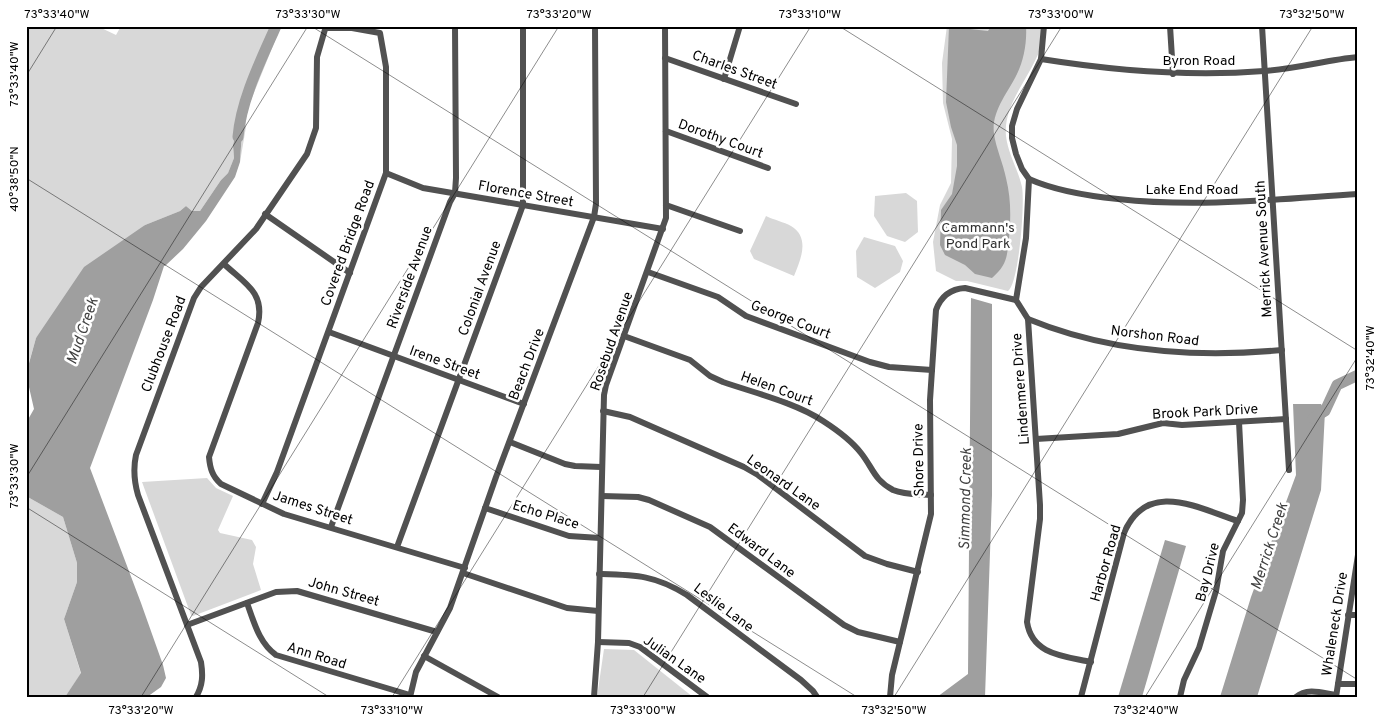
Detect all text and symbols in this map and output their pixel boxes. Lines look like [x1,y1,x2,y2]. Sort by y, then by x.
text: 73°33'40"W [24,7,90,23]
text: 73°33'30"W [276,7,340,23]
text: 73°33'20"W [526,7,592,23]
text: 73°33'10"W [779,7,841,23]
text: 73°33'00"W [1028,7,1094,23]
text: 73°32'50"W [1279,7,1345,23]
text: 73°33'40"W [7,41,23,107]
street label: Charles Street [690,47,779,94]
street label: Byron Road [1163,53,1235,70]
street label: Dorothy Court [676,116,765,163]
text: 40°38'50"N [7,146,23,212]
street label: Covered Bridge Road [318,178,379,309]
street label: Florence Street [477,178,575,211]
street label: Merrick Avenue South [1252,180,1277,318]
street label: Lake End Road [1145,182,1239,199]
park label: Cammann's Pond Park [941,220,1015,253]
street label: Riverside Avenue [384,224,437,331]
street label: Colonial Avenue [455,238,506,339]
street label: Rosebud Avenue [588,290,637,393]
street label: Clubhouse Road [138,294,191,395]
water label: Mud Creek [63,295,104,367]
street label: George Court [748,297,833,344]
street label: Norshon Road [1110,323,1200,350]
text: 73°32'40"W [1363,325,1379,391]
street label: Beach Drive [506,326,549,403]
street label: Lindenmere Drive [1009,332,1034,445]
street label: Irene Street [407,343,482,384]
street label: Helen Court [738,368,815,410]
street label: Brook Park Drive [1152,401,1259,424]
street label: Shore Drive [910,423,929,497]
text: 73°33'30"W [7,444,23,508]
water label: Simmond Creek [956,447,977,550]
street label: Leonard Lane [743,452,823,515]
street label: James Street [270,488,355,529]
street label: Echo Place [510,497,581,534]
water label: Merrick Creek [1247,500,1294,592]
street label: Edward Lane [724,520,798,582]
street label: Harbor Road [1087,523,1126,604]
street label: Bay Drive [1193,541,1224,604]
street label: Whaleneck Drive [1319,571,1352,678]
street label: John Street [306,574,381,611]
street label: Leslie Lane [690,580,756,636]
street label: Julian Lane [640,632,709,688]
street label: Ann Road [285,639,348,674]
text: 73°33'20"W [108,703,174,719]
text: 73°33'10"W [361,703,423,719]
text: 73°33'00"W [610,703,676,719]
text: 73°32'50"W [861,703,927,719]
text: 73°32'40"W [1113,703,1179,719]

